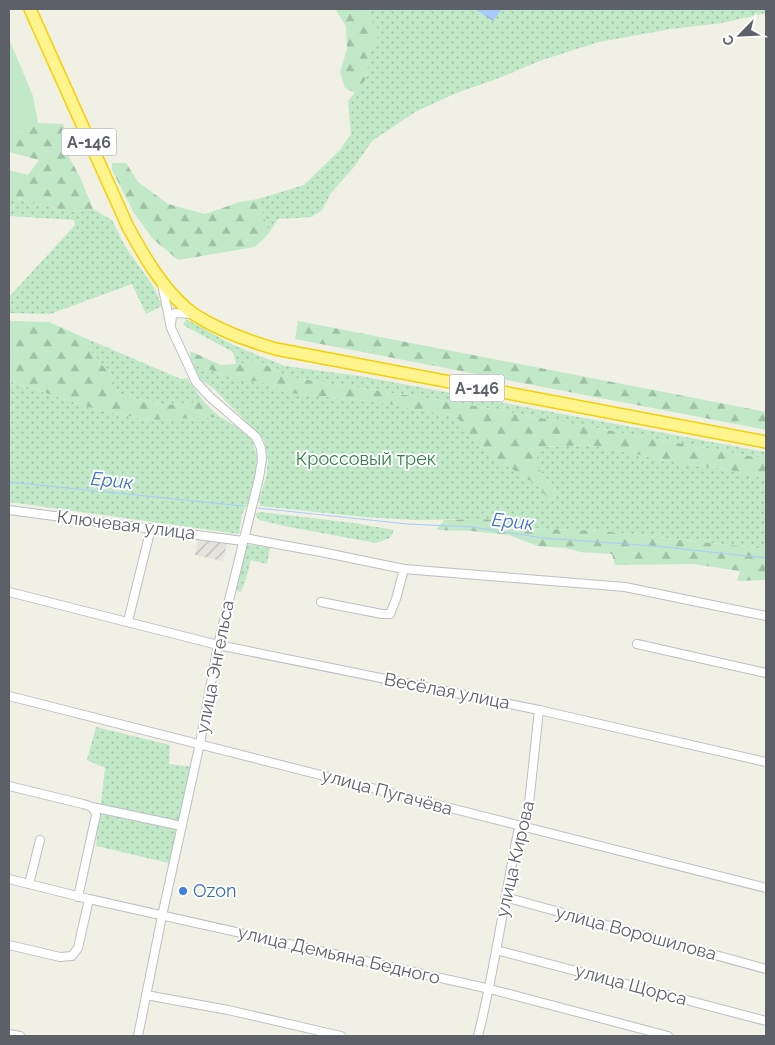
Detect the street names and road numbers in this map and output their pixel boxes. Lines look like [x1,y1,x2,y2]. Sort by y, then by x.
road number: А-146 [62,128,116,156]
road number: А-146 [450,374,504,402]
street label: Ключевая улица [56,506,196,543]
street label: улица Энгельса [191,598,238,735]
street label: Весёлая улица [383,668,512,713]
street label: улица Пугачёва [319,764,455,819]
street label: улица Кирова [491,799,538,919]
street label: улица Ворошилова [553,901,719,964]
street label: улица Демьяна Бедного [236,921,443,988]
street label: улица Щорса [573,960,689,1010]

